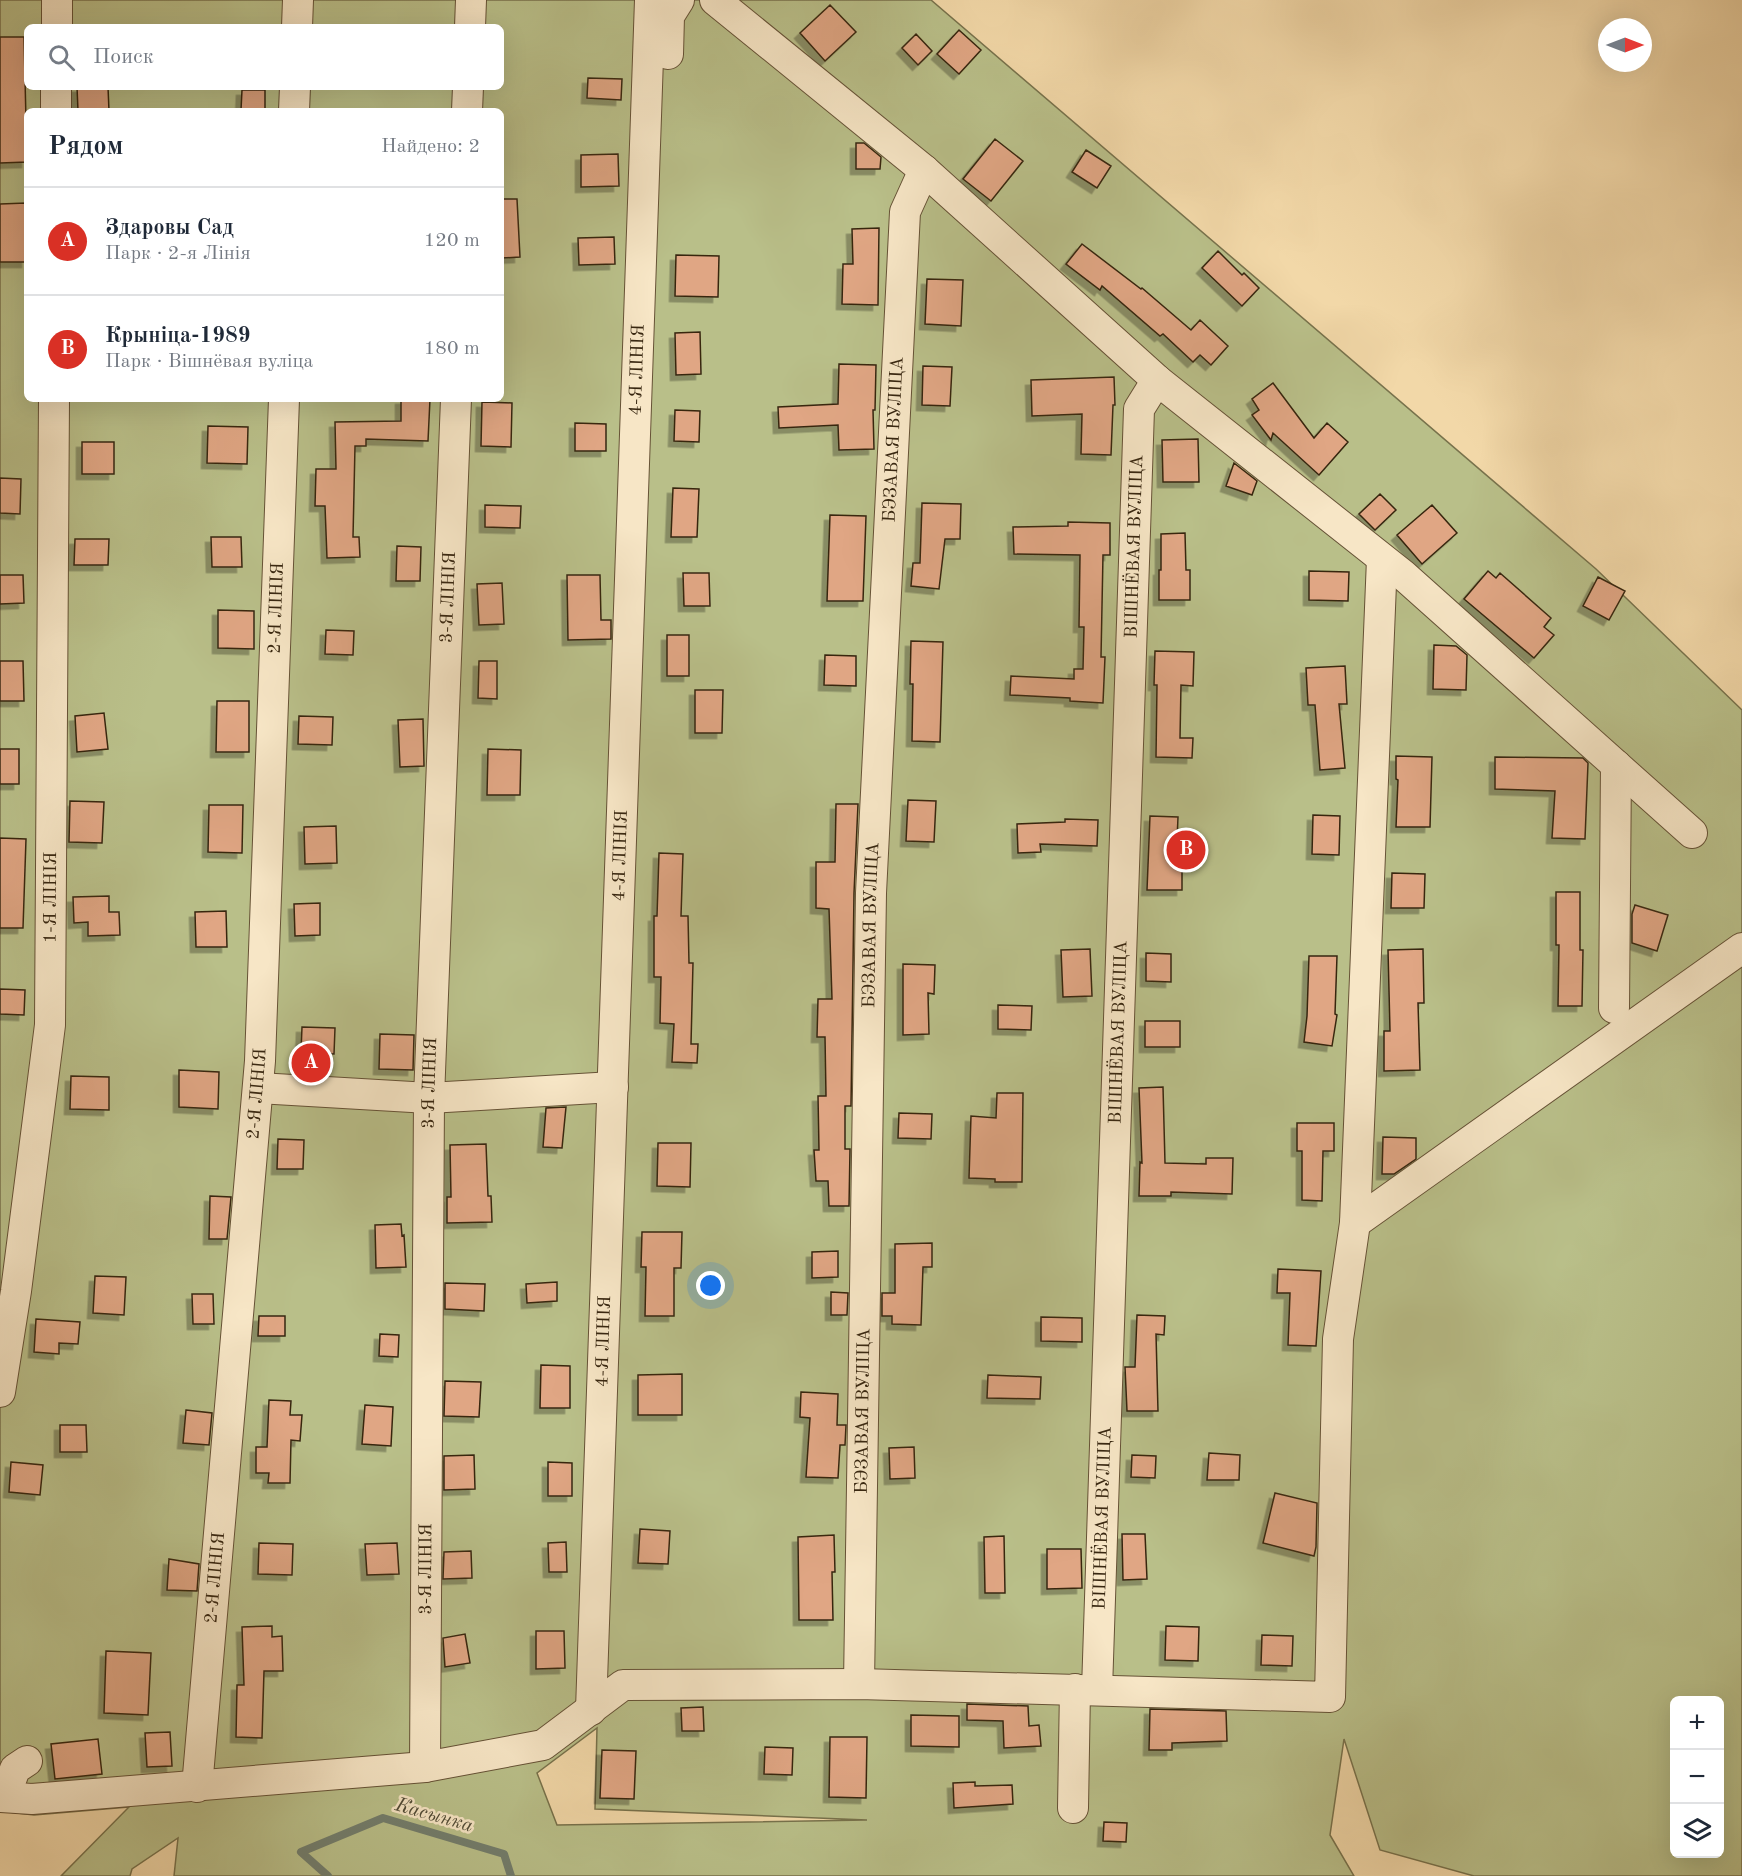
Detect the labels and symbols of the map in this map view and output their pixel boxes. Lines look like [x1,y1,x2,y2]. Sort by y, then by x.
north arrow [1598,18,1652,72]
street label: 4-Я ЛІНІЯ [627,324,648,416]
street label: БЭЗАВАЯ ВУЛІЦА [881,356,907,523]
street label: ВІШНЁВАЯ ВУЛІЦА [1121,454,1146,639]
street label: 3-Я ЛІНІЯ [438,551,459,643]
street label: 2-Я ЛІНІЯ [266,562,287,654]
street label: 4-Я ЛІНІЯ [610,809,631,902]
pin: B [1166,828,1206,872]
street label: БЭЗАВАЯ ВУЛІЦА [860,841,883,1008]
street label: 1-Я ЛІНІЯ [42,852,60,943]
street label: ВІШНЁВАЯ ВУЛІЦА [1105,940,1131,1124]
street label: 3-Я ЛІНІЯ [420,1037,440,1129]
pin: A [292,1040,330,1086]
street label: 2-Я ЛІНІЯ [244,1048,269,1140]
your location [696,1271,725,1300]
street label: 4-Я ЛІНІЯ [593,1295,614,1387]
street label: БЭЗАВАЯ ВУЛІЦА [853,1328,873,1494]
street label: ВІШНЁВАЯ ВУЛІЦА [1089,1426,1115,1610]
street label: 3-Я ЛІНІЯ [417,1523,435,1615]
street label: 2-Я ЛІНІЯ [202,1531,228,1624]
water label: Касынка [392,1795,475,1837]

